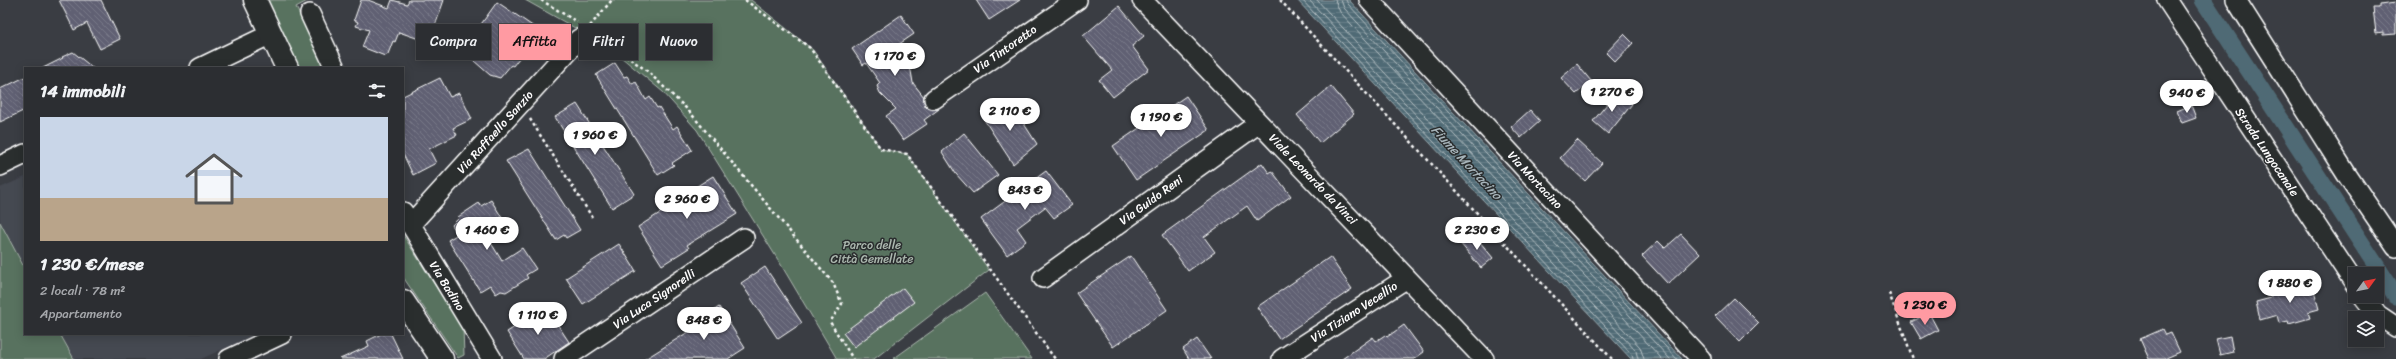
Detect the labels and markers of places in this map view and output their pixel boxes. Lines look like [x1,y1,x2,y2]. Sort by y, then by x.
pin: 1 170 € [858,43,932,77]
pin: 1 270 € [1575,79,1649,113]
pin: 940 € [2159,80,2215,114]
pin: 2 110 € [973,98,1047,132]
pin: 1 190 € [1124,104,1198,138]
pin: 1 960 € [558,122,632,156]
pin: 843 € [997,177,1053,211]
pin: 2 960 € [650,186,724,220]
pin: 1 460 € [450,217,524,251]
pin: 2 230 € [1440,217,1514,251]
pin: 1 880 € [2253,270,2327,304]
pin: 1 230 € [1888,292,1962,326]
pin: 1 110 € [501,302,575,336]
pin: 848 € [676,307,732,341]

